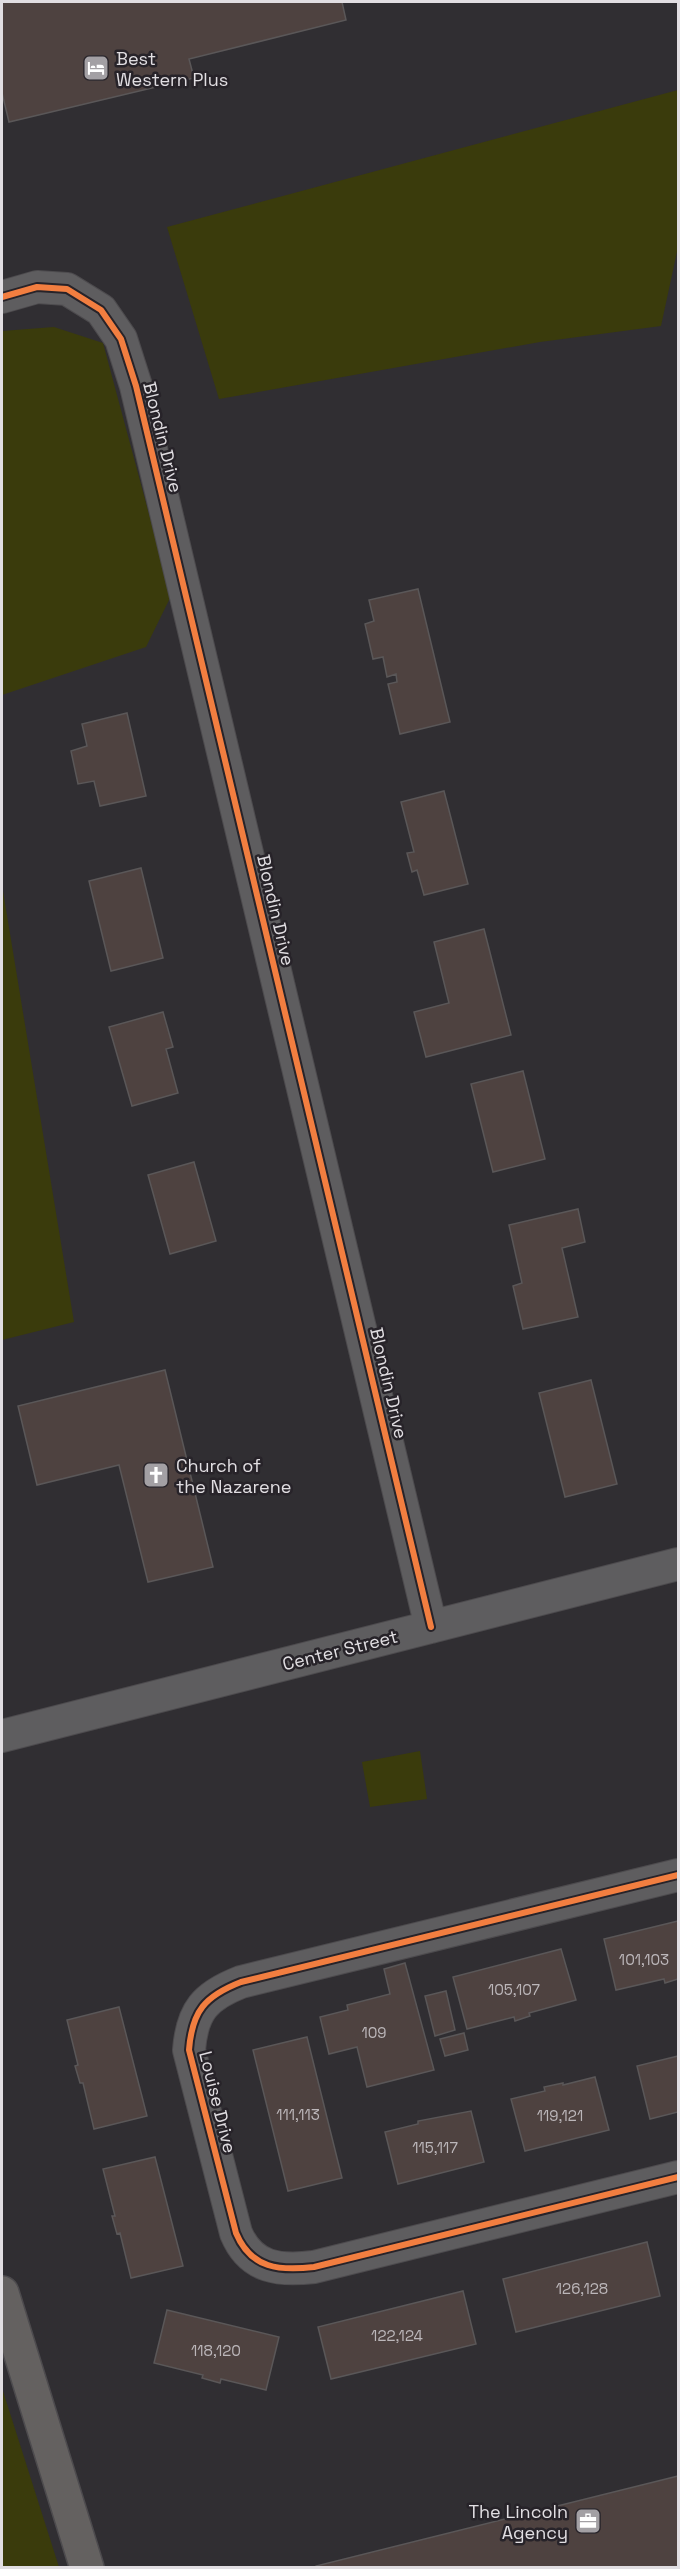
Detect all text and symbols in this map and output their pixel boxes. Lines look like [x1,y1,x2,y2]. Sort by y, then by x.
place label: Best Western Plus [116,47,228,91]
hotel icon: Best Western Plus [81,53,111,83]
street label: Blondin Drive [138,379,188,495]
street label: Blondin Drive [252,852,300,968]
street label: Blondin Drive [365,1325,413,1441]
place label: Church of the Nazarene [176,1454,291,1498]
church icon: Church of the Nazarene [141,1460,171,1490]
street label: Center Street [280,1625,400,1675]
house number: 101,103 [619,1950,669,1969]
house number: 105,107 [488,1980,540,1999]
house number: 109 [361,2023,387,2042]
street label: Louise Drive [194,2049,242,2155]
house number: 111,113 [276,2105,320,2124]
house number: 119,121 [537,2106,583,2125]
house number: 115,117 [412,2138,458,2157]
house number: 126,128 [556,2279,608,2298]
house number: 122,124 [371,2326,423,2345]
house number: 118,120 [191,2341,241,2360]
place label: The Lincoln Agency [468,2500,568,2544]
office icon: The Lincoln Agency [573,2506,603,2536]

